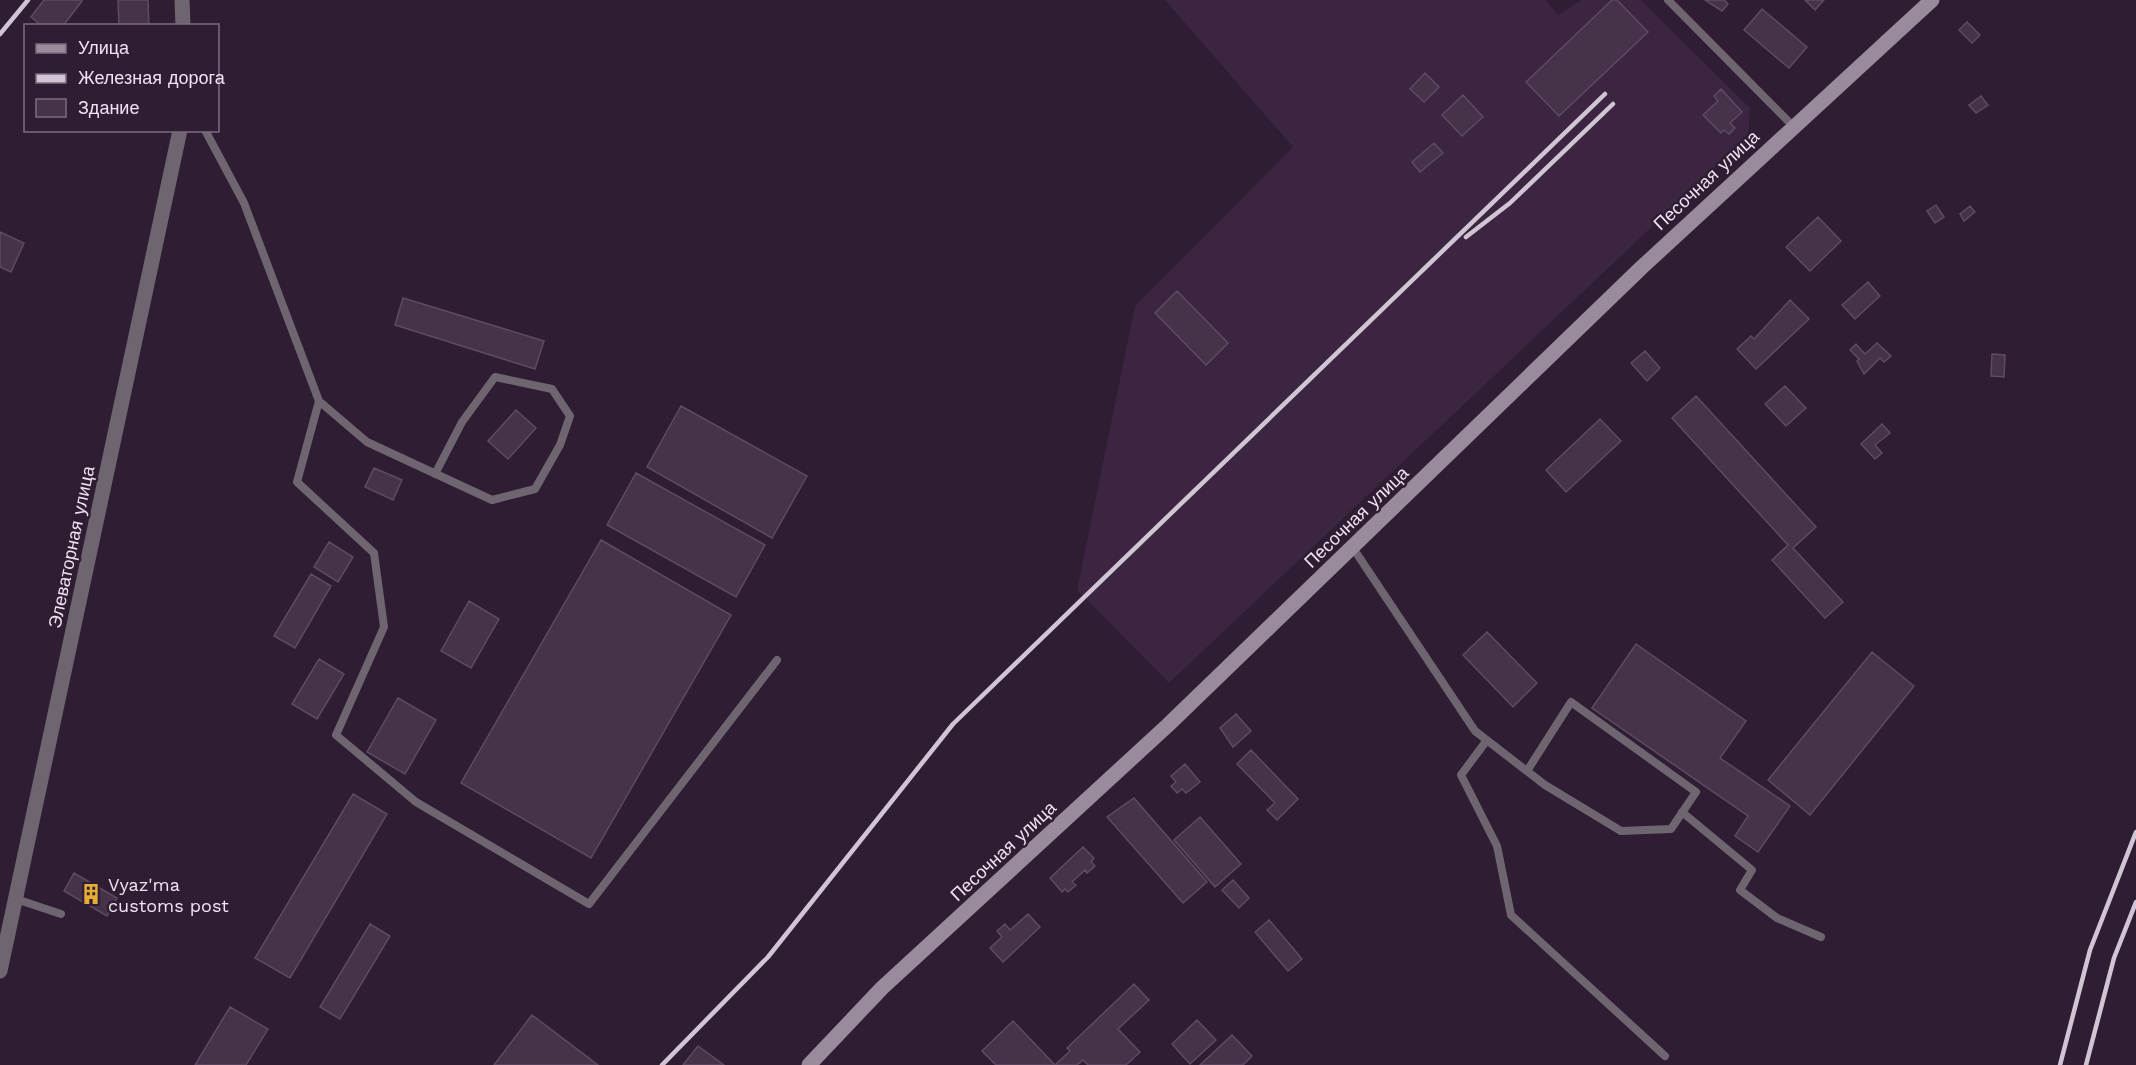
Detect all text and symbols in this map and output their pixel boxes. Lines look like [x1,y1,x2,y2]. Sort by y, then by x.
legend [24,24,219,132]
text: Улица [78,37,130,58]
text: Железная дорога [78,67,226,88]
text: Здание [78,97,139,118]
street label: Песочная улица [1649,125,1764,234]
street label: Песочная улица [1300,461,1413,572]
street label: Элеваторная улица [44,463,99,630]
street label: Песочная улица [946,796,1061,905]
place label: Vyaz'ma customs post [108,874,229,916]
building icon: Vyaz'ma customs post [79,882,103,906]

